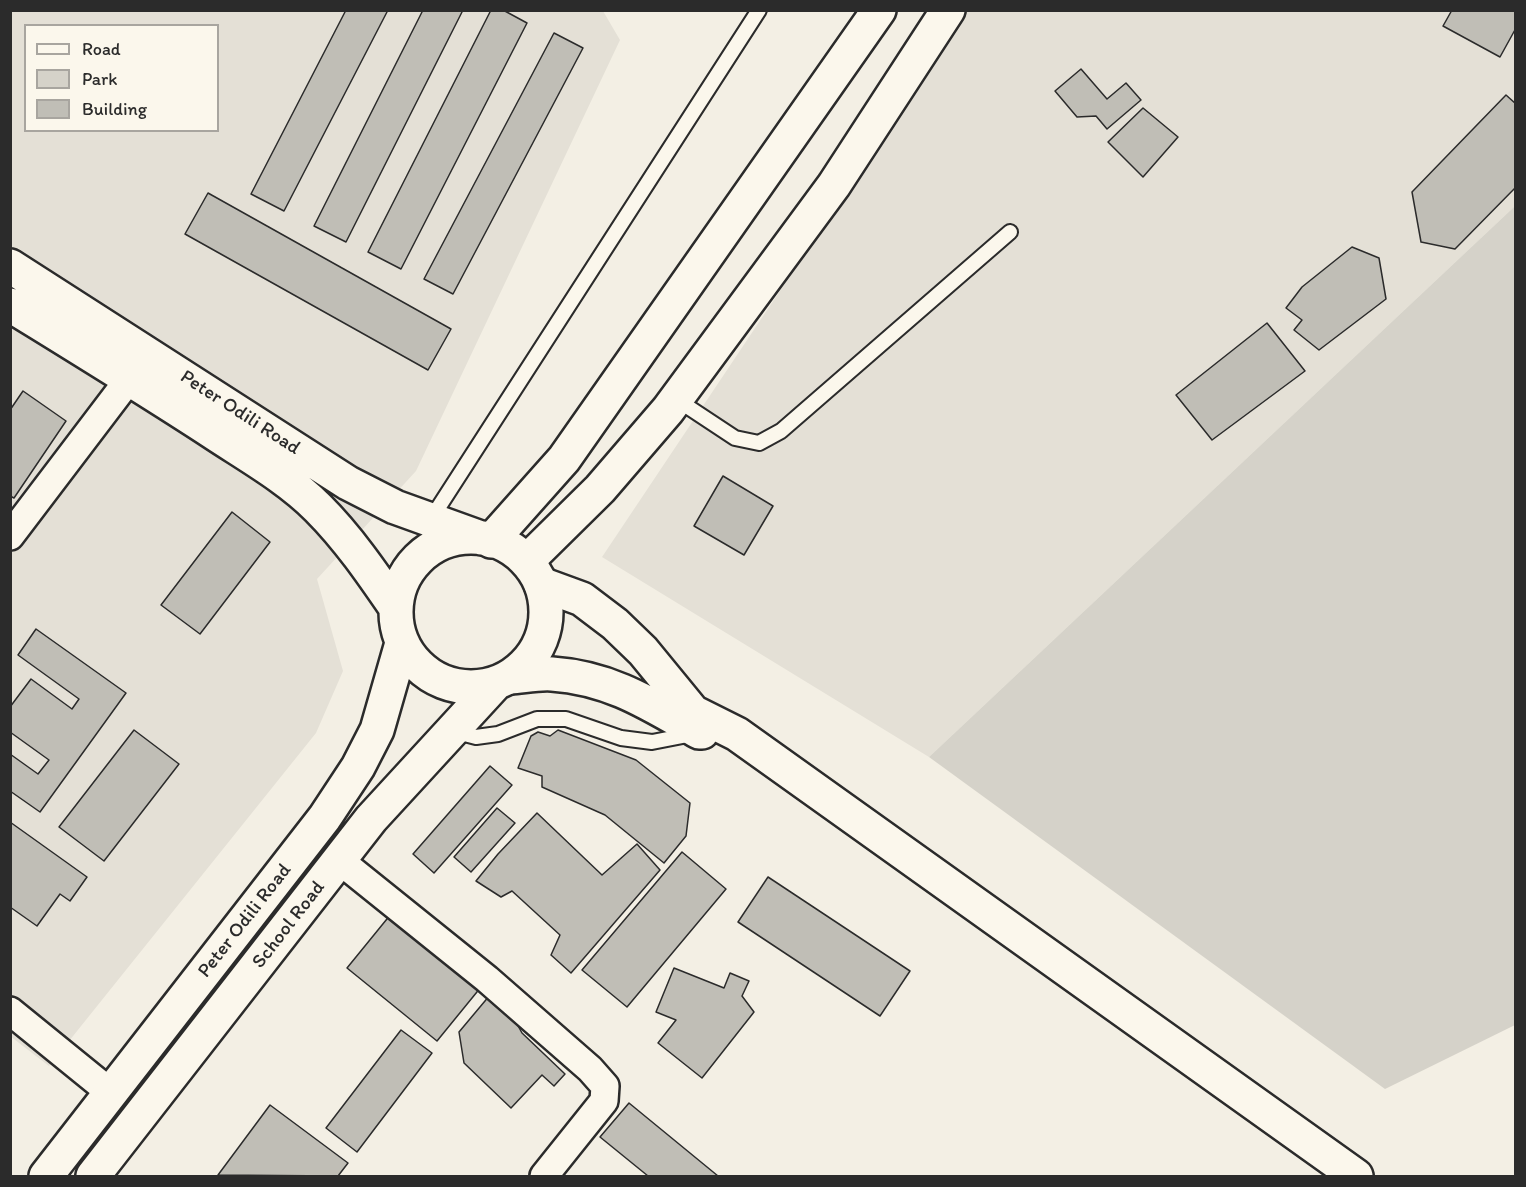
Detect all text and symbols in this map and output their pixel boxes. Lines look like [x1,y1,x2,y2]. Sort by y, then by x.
legend [24,24,219,132]
text: Road [82,38,121,60]
text: Park [82,68,117,90]
text: Building [82,98,147,120]
street label: Peter Odili Road [175,365,305,461]
street label: Peter Odili Road [193,859,297,983]
street label: School Road [247,876,331,974]

